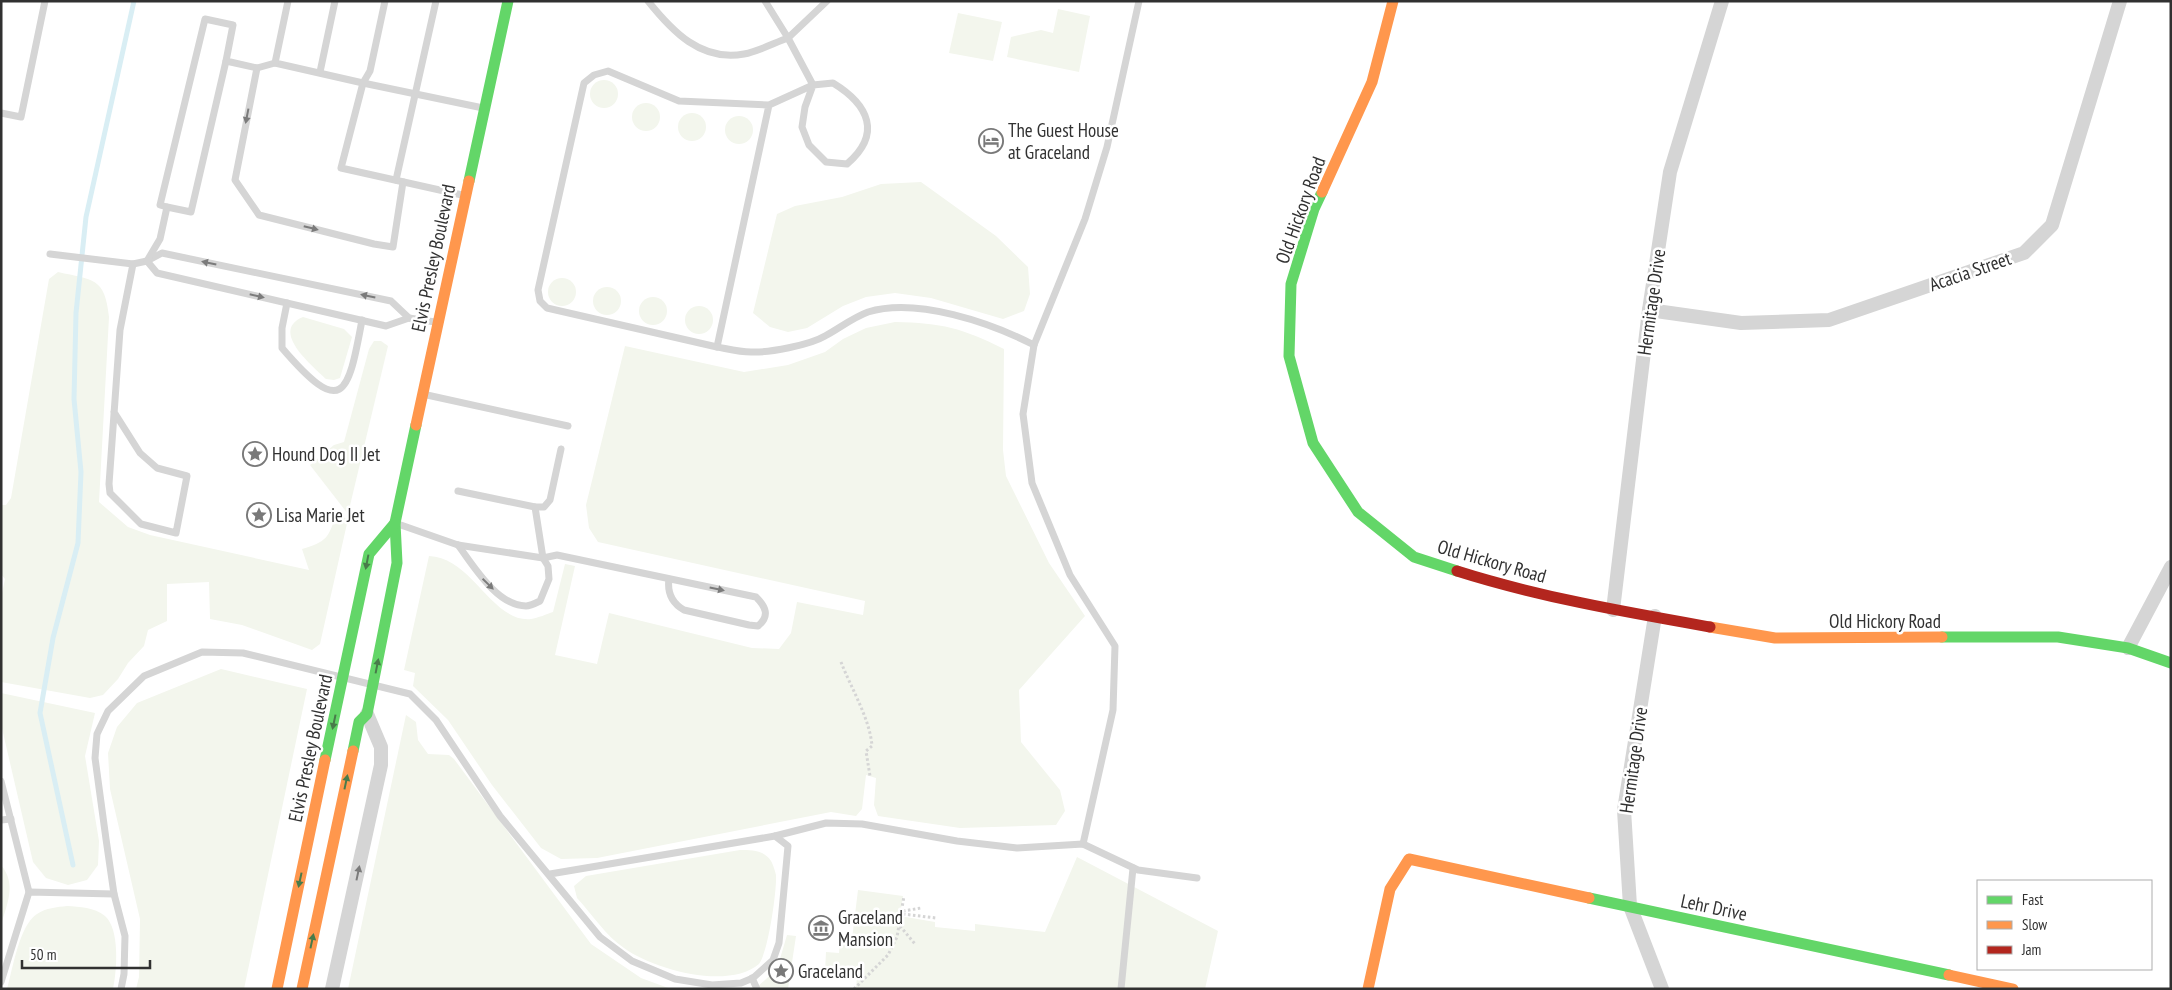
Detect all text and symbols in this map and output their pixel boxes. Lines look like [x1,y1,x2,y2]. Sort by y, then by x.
one-way arrow [243,108,251,124]
place label: The Guest House at Graceland [1008,118,1119,164]
hotel icon: The Guest House at Graceland [978,128,1004,154]
street label: Old Hickory Road [1270,153,1330,267]
street label: Elvis Presley Boulevard [406,182,460,334]
one-way arrow [304,225,319,233]
street label: Acacia Street [1926,246,2015,296]
street label: Hermitage Drive [1632,247,1670,357]
one-way arrow [200,258,216,266]
one-way arrow [250,292,265,300]
one-way arrow [360,292,375,300]
place icon: Hound Dog II Jet [242,441,268,467]
place label: Hound Dog II Jet [272,442,381,466]
place icon: Lisa Marie Jet [246,502,272,528]
place label: Lisa Marie Jet [276,503,365,527]
street label: Old Hickory Road [1435,534,1549,588]
one-way arrow [363,555,371,571]
one-way arrow [481,578,493,590]
one-way arrow [709,585,724,593]
street label: Old Hickory Road [1829,609,1941,633]
one-way arrow [374,658,382,674]
street label: Elvis Presley Boulevard [283,672,337,824]
street label: Hermitage Drive [1614,705,1652,815]
one-way arrow [330,714,338,729]
one-way arrow [343,774,351,790]
one-way arrow [354,865,362,880]
one-way arrow [296,873,304,888]
legend [1977,880,2152,970]
street label: Lehr Drive [1679,888,1749,926]
text: Fast [2022,890,2043,909]
place label: Graceland Mansion [838,905,903,951]
museum icon: Graceland Mansion [808,915,834,941]
text: Slow [2022,915,2047,934]
one-way arrow [308,934,316,949]
scale bar [22,938,150,970]
text: Jam [2021,940,2041,959]
text: 50 m [30,945,56,964]
place icon: Graceland [768,958,794,984]
place label: Graceland [798,959,863,983]

